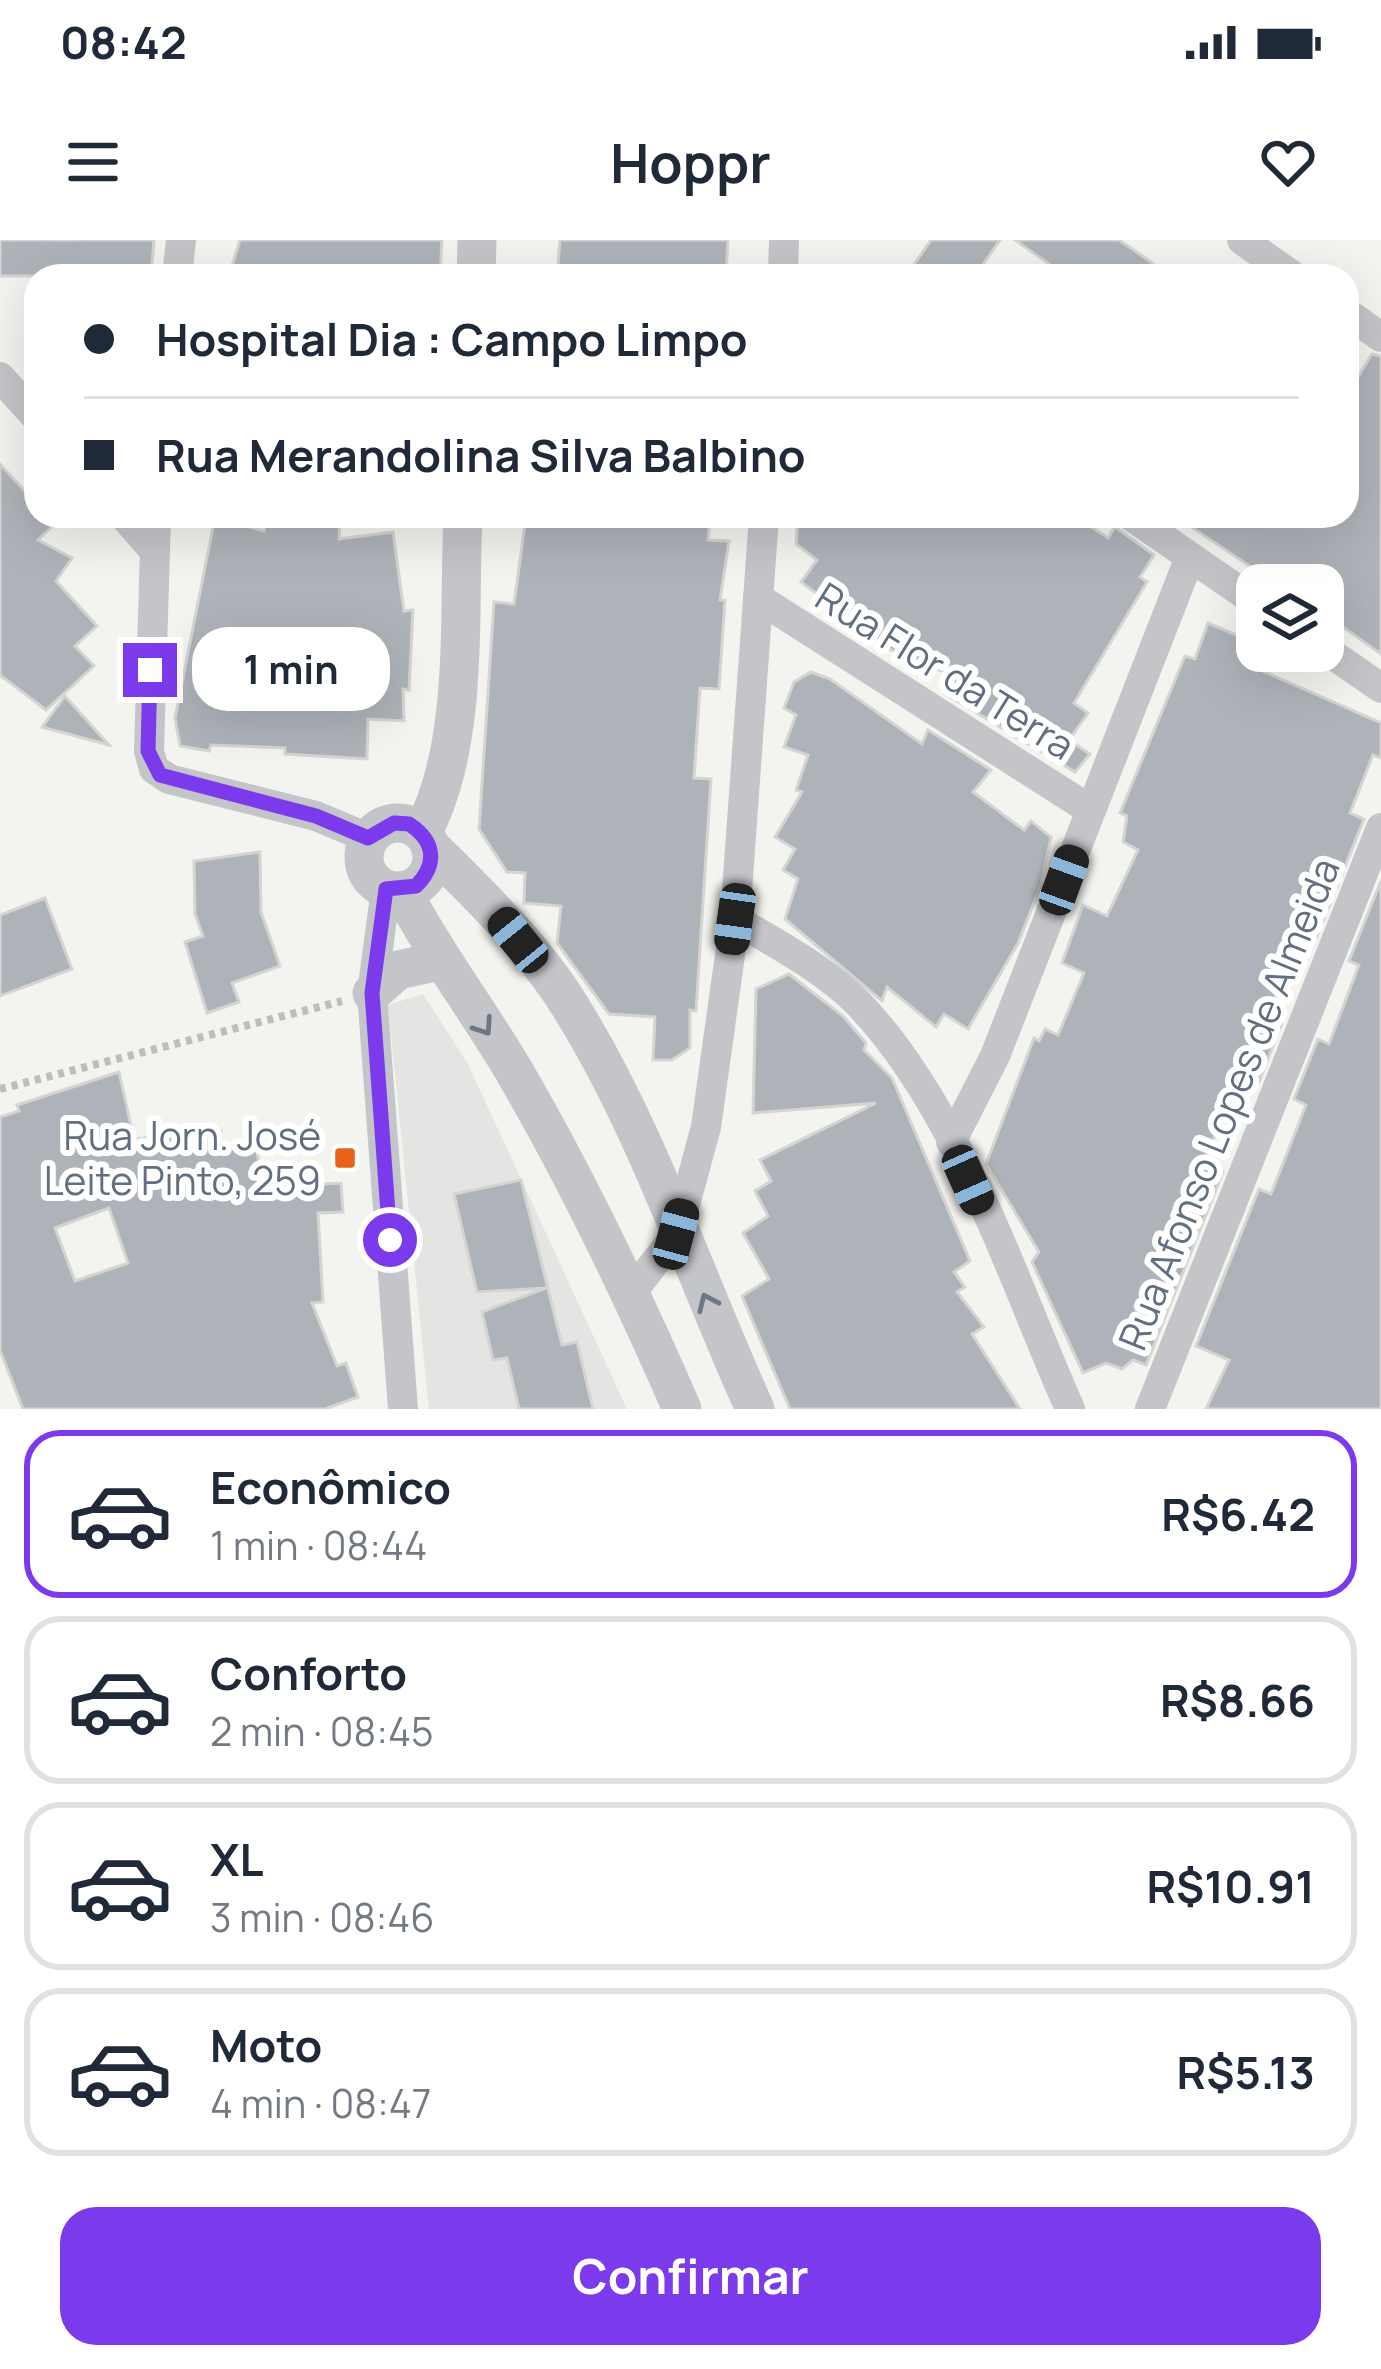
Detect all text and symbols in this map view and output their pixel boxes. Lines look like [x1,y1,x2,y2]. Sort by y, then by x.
text: 08:42 [60,11,187,73]
text: Hoppr [610,125,771,199]
icon: menu [60,129,126,195]
icon: heart [1255,129,1321,195]
text: Hospital Dia : Campo Limpo [156,308,748,370]
text: Rua Merandolina Silva Balbino [156,424,805,486]
map controls [1236,564,1344,672]
button: layers [1236,564,1344,672]
street label: Rua Flor da Terra [806,569,1085,771]
callout: 1 min [192,628,390,712]
text: 1 min [243,642,339,696]
route end [123,643,177,697]
car [1035,840,1093,920]
street label: Rua Afonso Lopes de Almeida [1105,850,1352,1358]
car [712,881,758,957]
car [481,901,555,979]
one-way arrow [470,1014,492,1036]
place label: Rua Jorn. José Leite Pinto, 259 [44,1108,321,1207]
car [937,1140,999,1220]
marker: Rua Jorn. José Leite Pinto, 259 [332,1145,358,1171]
car [649,1195,703,1273]
route start [363,1213,417,1267]
one-way arrow [697,1293,721,1314]
text: Econômico [210,1456,451,1518]
icon: car [66,1460,174,1568]
text: R$6.42 [1161,1483,1315,1545]
text: 1 min · 08:44 [210,1518,427,1572]
text: Conforto [210,1642,407,1704]
icon: car [66,1646,174,1754]
text: R$8.66 [1160,1669,1315,1731]
text: 2 min · 08:45 [210,1704,433,1758]
text: XL [210,1828,264,1890]
icon: car [66,1832,174,1940]
text: R$10.91 [1146,1855,1315,1917]
text: 3 min · 08:46 [210,1890,434,1944]
text: Moto [210,2014,322,2076]
icon: car [66,2018,174,2126]
text: R$5.13 [1177,2041,1315,2103]
text: 4 min · 08:47 [210,2076,431,2130]
button: Confirmar [60,2207,1321,2345]

